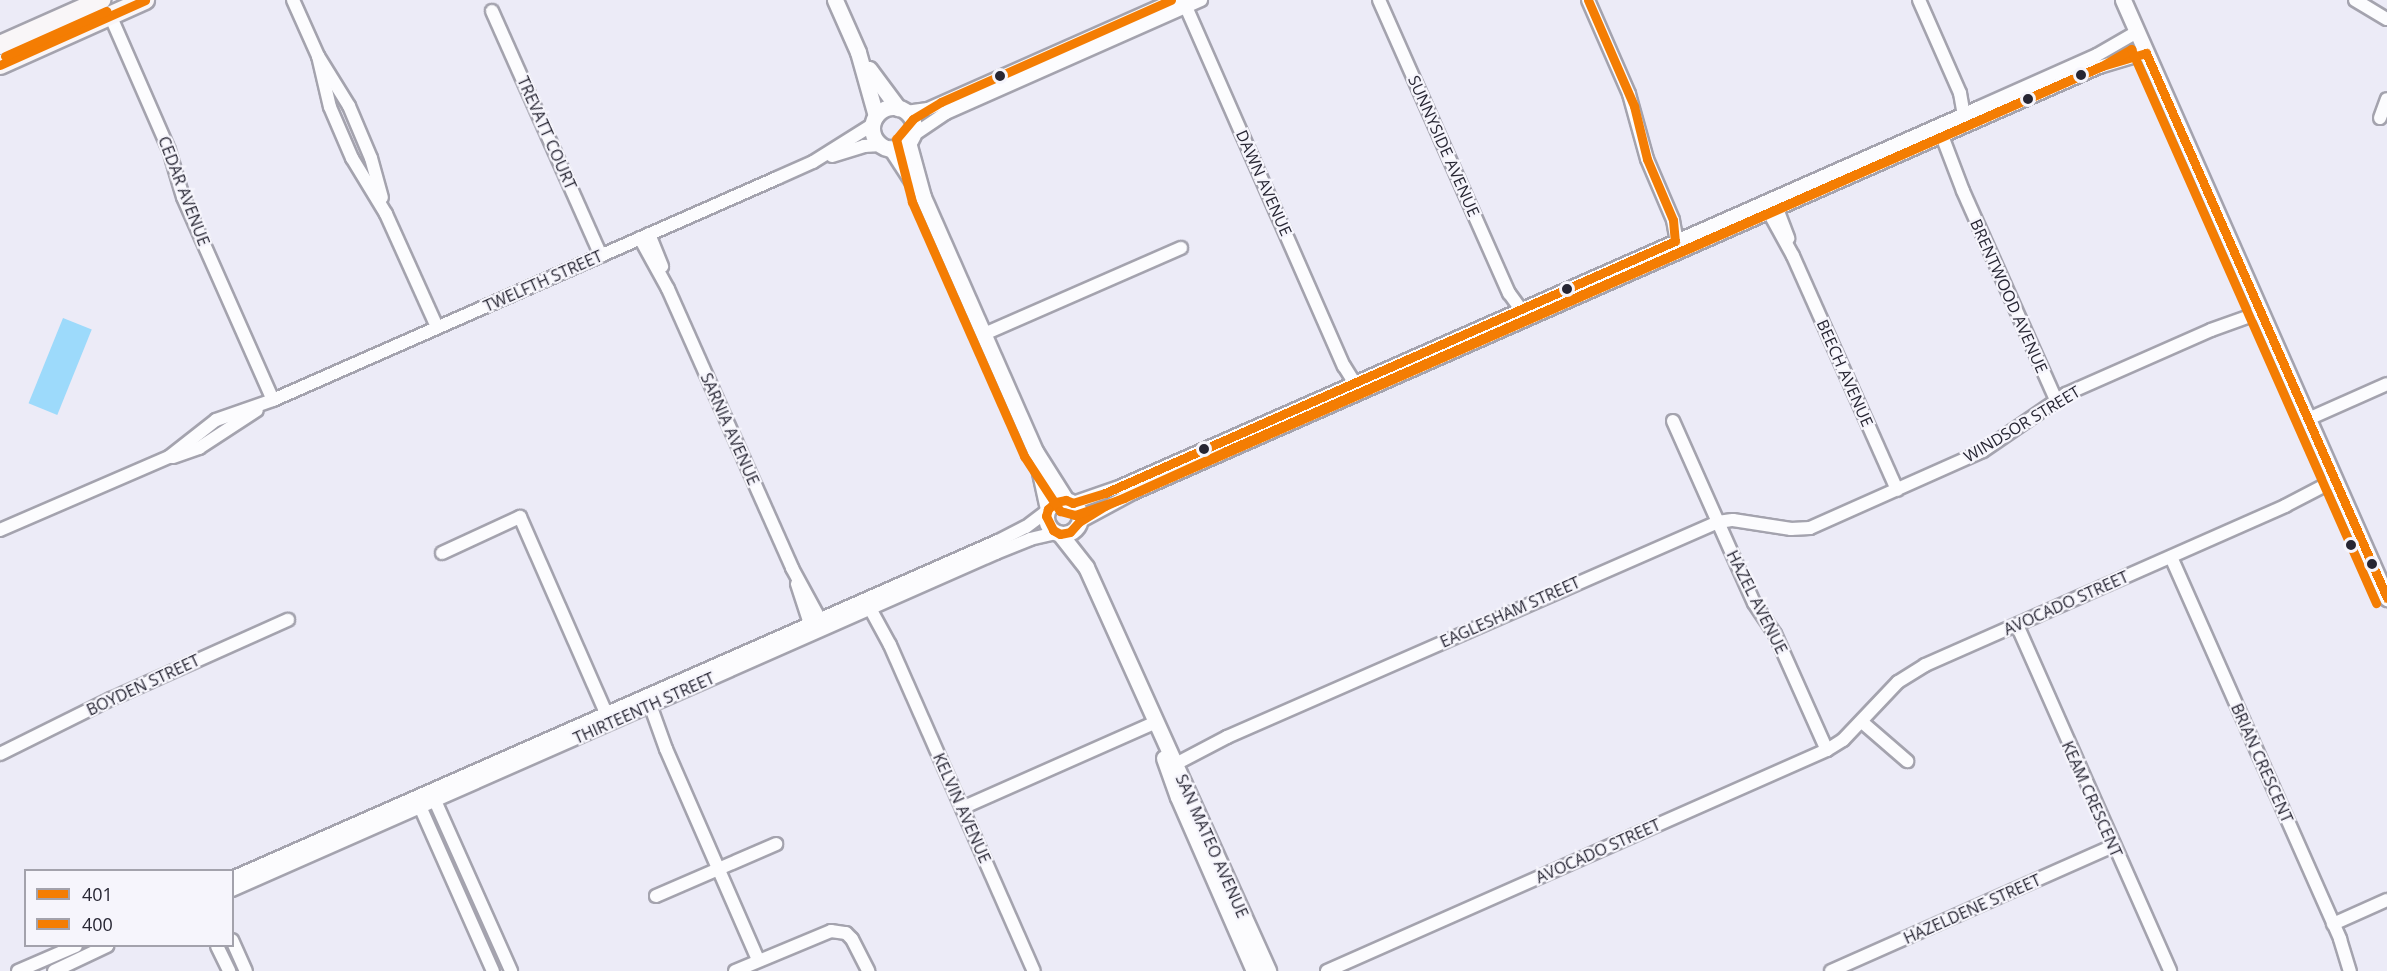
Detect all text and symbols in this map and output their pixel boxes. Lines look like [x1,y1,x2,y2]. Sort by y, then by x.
unlabelled marker [2075,69,2087,81]
unlabelled marker [994,70,1006,82]
street label: SUNNYSIDE AVENUE [1404,72,1484,220]
street label: TREVATT COURT [513,73,581,193]
unlabelled marker [2022,93,2034,105]
street label: DAWN AVENUE [1232,127,1296,239]
street label: CEDAR AVENUE [154,133,214,249]
street label: BRENTWOOD AVENUE [1966,216,2052,376]
street label: TWELFTH STREET [481,246,605,316]
unlabelled marker [1561,283,1573,295]
street label: BEECH AVENUE [1813,316,1877,430]
street label: SARNIA AVENUE [697,370,763,488]
street label: WINDSOR STREET [1960,382,2084,466]
unlabelled marker [1198,443,1210,455]
unlabelled marker [2345,539,2357,551]
street label: HAZEL AVENUE [1723,547,1791,657]
unlabelled marker [2366,558,2378,570]
street label: AVOCADO STREET [2001,567,2131,639]
street label: EAGLESHAM STREET [1437,572,1583,652]
street label: BOYDEN STREET [83,650,203,720]
street label: THIRTEENTH STREET [570,668,718,748]
street label: BRIAN CRESCENT [2227,700,2297,826]
street label: KEAM CRESCENT [2058,738,2126,860]
street label: KELVIN AVENUE [929,750,995,866]
street label: SAN MATEO AVENUE [1172,771,1252,921]
street label: AVOCADO STREET [1533,815,1663,887]
legend [24,869,234,947]
street label: HAZELDENE STREET [1901,870,2043,948]
text: 401 [82,882,113,906]
text: 400 [82,912,113,936]

